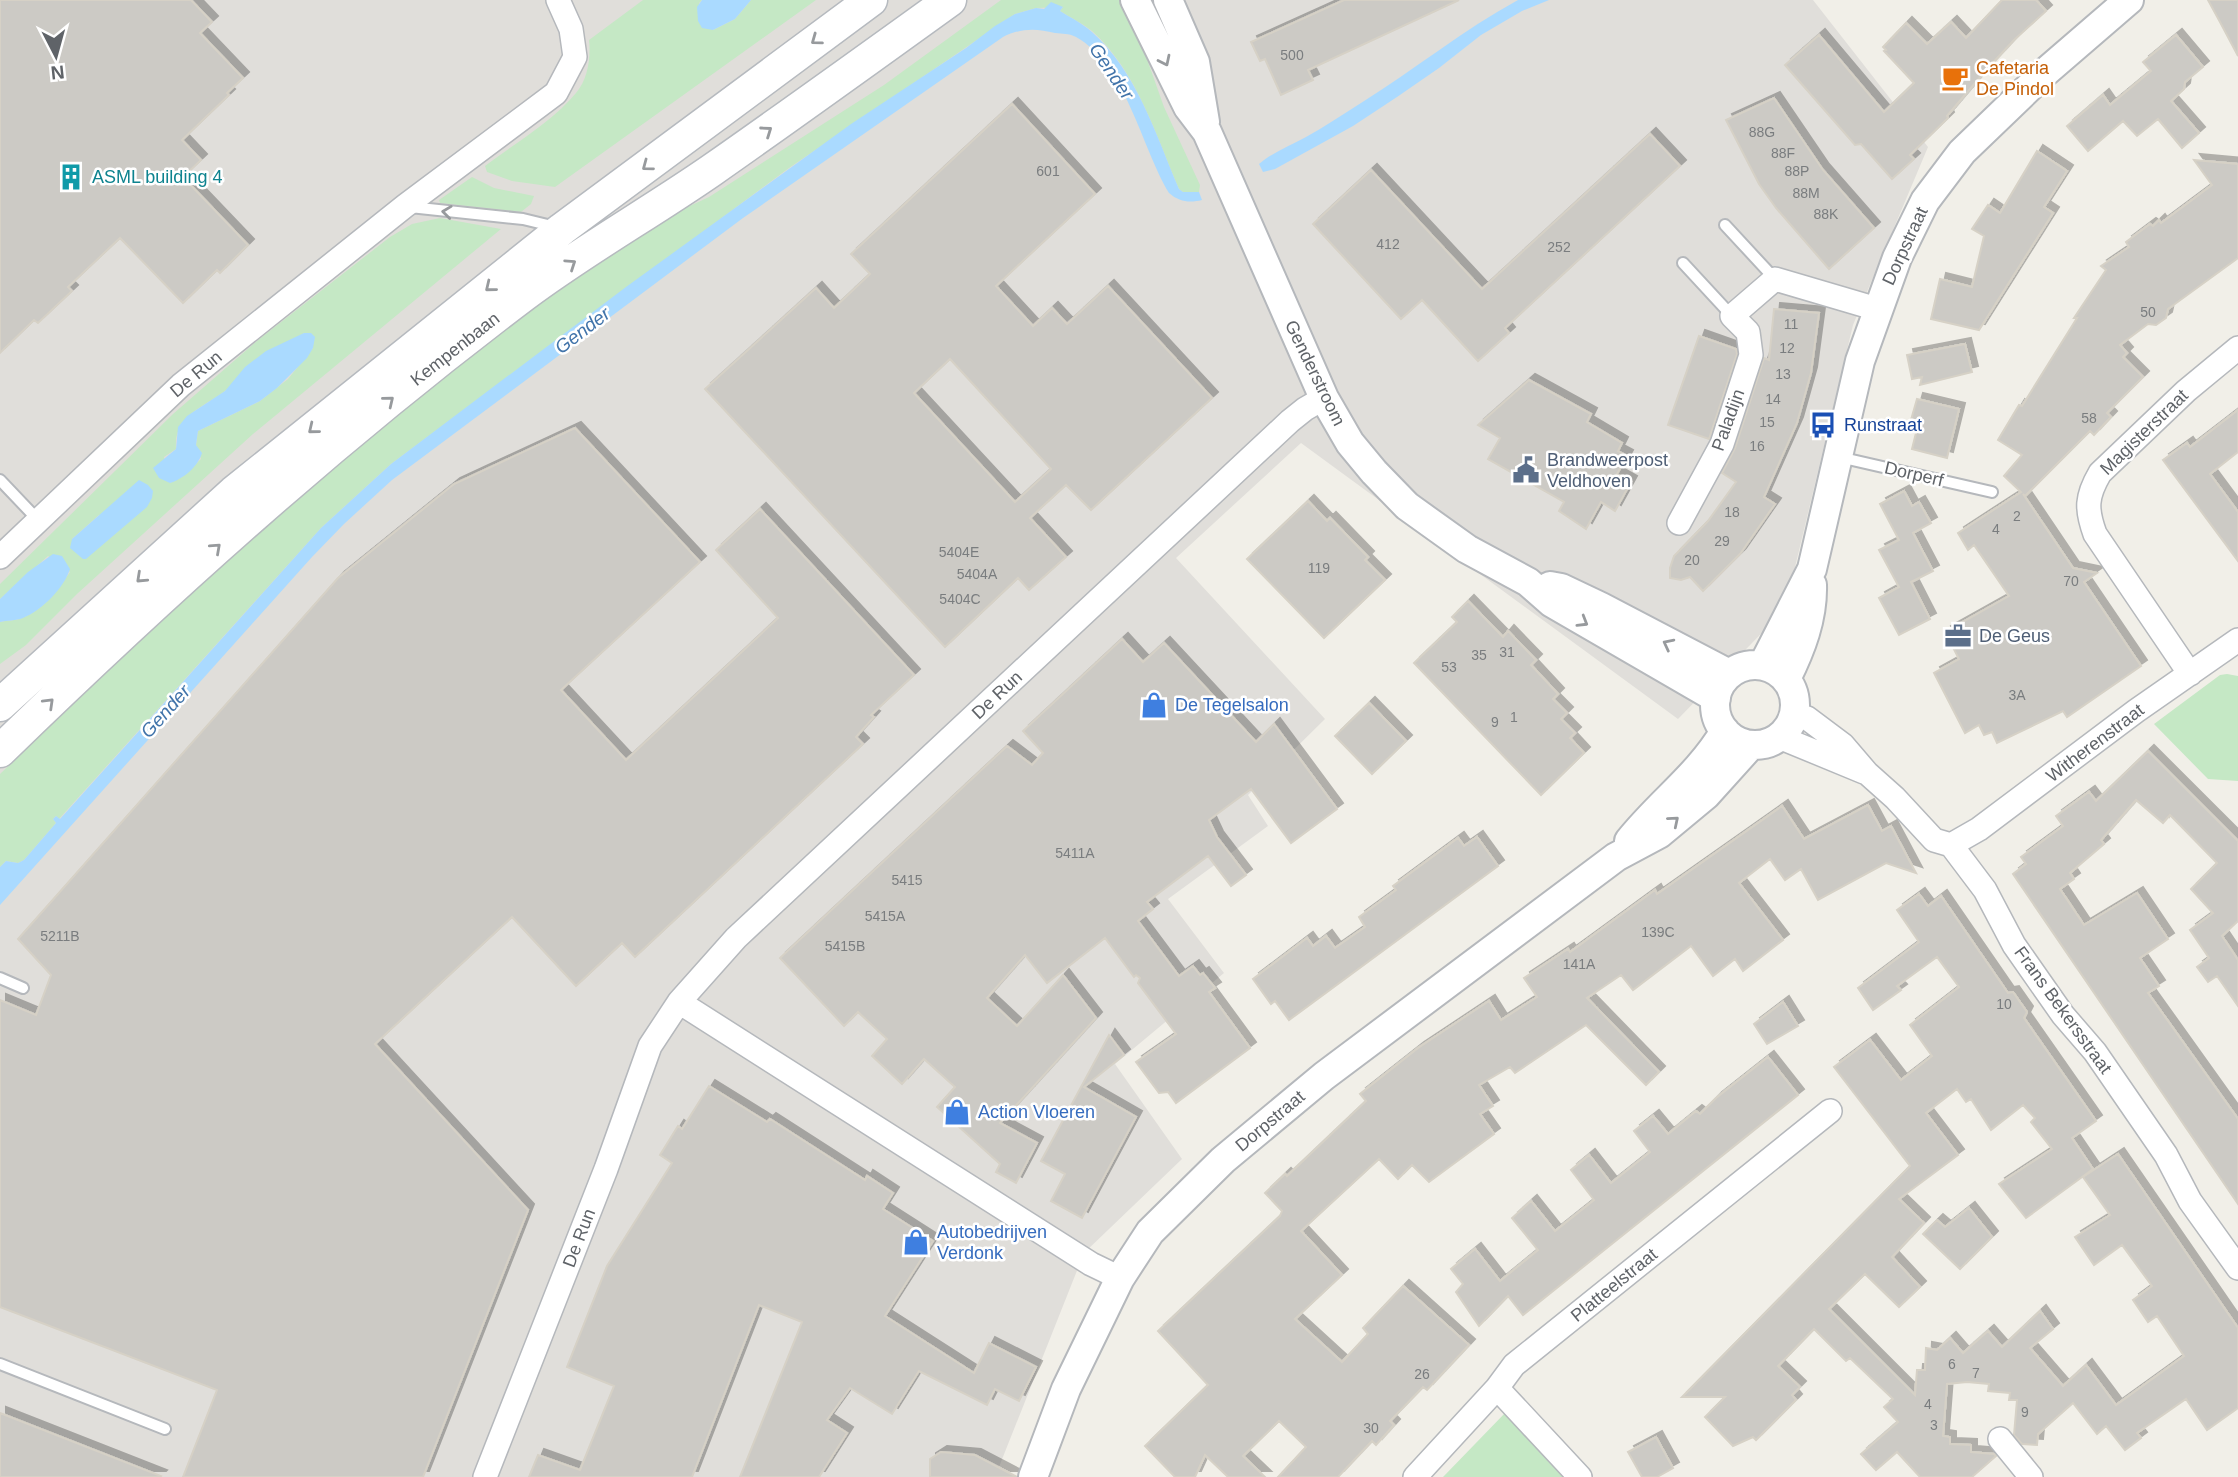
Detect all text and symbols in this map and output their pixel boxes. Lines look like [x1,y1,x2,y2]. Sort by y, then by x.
north arrow [21,21,91,91]
one-way arrow [811,32,824,45]
water label: Gender [1085,39,1138,104]
house number: 500 [1280,47,1304,63]
one-way arrow [1157,54,1171,66]
place label: Cafetaria De Pindol [1976,58,2054,99]
text: N [50,61,66,84]
cafe icon: Cafetaria De Pindol [1940,63,1970,93]
house number: 88G [1749,124,1775,140]
one-way arrow [759,126,772,139]
house number: 88F [1771,145,1795,161]
one-way arrow [642,157,654,170]
building icon: ASML building 4 [56,162,86,192]
house number: 601 [1036,163,1060,179]
house number: 88P [1785,163,1809,179]
place label: ASML building 4 [92,167,222,187]
house number: 88M [1792,185,1820,201]
one-way arrow [441,204,453,219]
street label: Dorpstraat [1878,204,1932,288]
house number: 88K [1814,206,1839,222]
house number: 412 [1376,236,1400,252]
house number: 252 [1547,239,1571,255]
one-way arrow [563,259,576,272]
one-way arrow [485,278,497,291]
water label: Gender [551,303,614,358]
house number: 50 [2140,304,2156,320]
street label: Kempenbaan [407,308,503,390]
house number: 11 [1784,316,1798,332]
street label: Genderstroom [1281,317,1349,429]
house number: 12 [1779,340,1795,356]
street label: De Run [166,347,226,401]
house number: 13 [1775,366,1791,382]
street label: Magisterstraat [2096,385,2192,479]
street label: Paladijn [1708,386,1748,454]
house number: 14 [1765,391,1781,407]
one-way arrow [381,396,393,409]
bus stop icon: Runstraat [1808,410,1838,440]
house number: 58 [2081,410,2097,426]
house number: 15 [1759,414,1775,430]
place label: Runstraat [1844,415,1922,435]
one-way arrow [308,421,320,434]
house number: 16 [1749,438,1765,454]
place label: Brandweerpost Veldhoven [1547,450,1668,491]
public building icon: Brandweerpost Veldhoven [1511,455,1541,485]
street label: Dorperf [1883,458,1946,491]
house number: 18 [1724,504,1740,520]
house number: 2 [2013,508,2021,524]
house number: 4 [1992,521,2000,537]
house number: 29 [1714,533,1730,549]
one-way arrow [207,544,220,556]
house number: 5404E [939,544,979,560]
house number: 20 [1684,552,1700,568]
house number: 119 [1308,560,1330,576]
house number: 5404A [957,566,998,582]
one-way arrow [136,570,149,583]
house number: 70 [2063,573,2079,589]
house number: 5404C [939,591,981,607]
one-way arrow [1575,613,1588,626]
office icon: De Geus [1943,621,1973,651]
place label: De Geus [1979,626,2050,646]
one-way arrow [1663,638,1675,652]
house number: 31 [1499,644,1515,660]
house number: 35 [1471,647,1487,663]
house number: 53 [1441,659,1457,675]
street label: De Run [968,667,1026,723]
water label: Gender [136,680,195,742]
house number: 3A [2008,687,2026,703]
shop icon: De Tegelsalon [1139,690,1169,720]
place label: De Tegelsalon [1175,695,1289,715]
one-way arrow [41,699,54,712]
street label: Witherenstraat [2042,700,2148,786]
house number: 1 [1510,709,1518,725]
house number: 9 [1491,714,1499,730]
one-way arrow [1666,817,1679,829]
house number: 5411A [1055,845,1095,861]
house number: 5415 [891,872,923,888]
house number: 5415A [865,908,906,924]
house number: 139C [1641,924,1675,940]
house number: 5211B [40,928,80,944]
house number: 5415B [825,938,865,954]
street label: Frans Bekersstraat [2010,943,2116,1077]
house number: 141A [1563,956,1596,972]
house number: 10 [1996,996,2012,1012]
street label: Dorpstraat [1231,1086,1309,1156]
shop icon: Action Vloeren [942,1097,972,1127]
place label: Action Vloeren [978,1102,1095,1122]
street label: De Run [559,1206,599,1270]
place label: Autobedrijven Verdonk [937,1222,1047,1263]
shop icon: Autobedrijven Verdonk [901,1227,931,1257]
street label: Platteelstraat [1567,1244,1661,1326]
house number: 6 [1948,1356,1956,1372]
house number: 7 [1972,1365,1980,1381]
house number: 26 [1414,1366,1430,1382]
house number: 4 [1924,1396,1932,1412]
house number: 9 [2021,1404,2029,1420]
house number: 3 [1930,1417,1938,1433]
house number: 30 [1363,1420,1379,1436]

